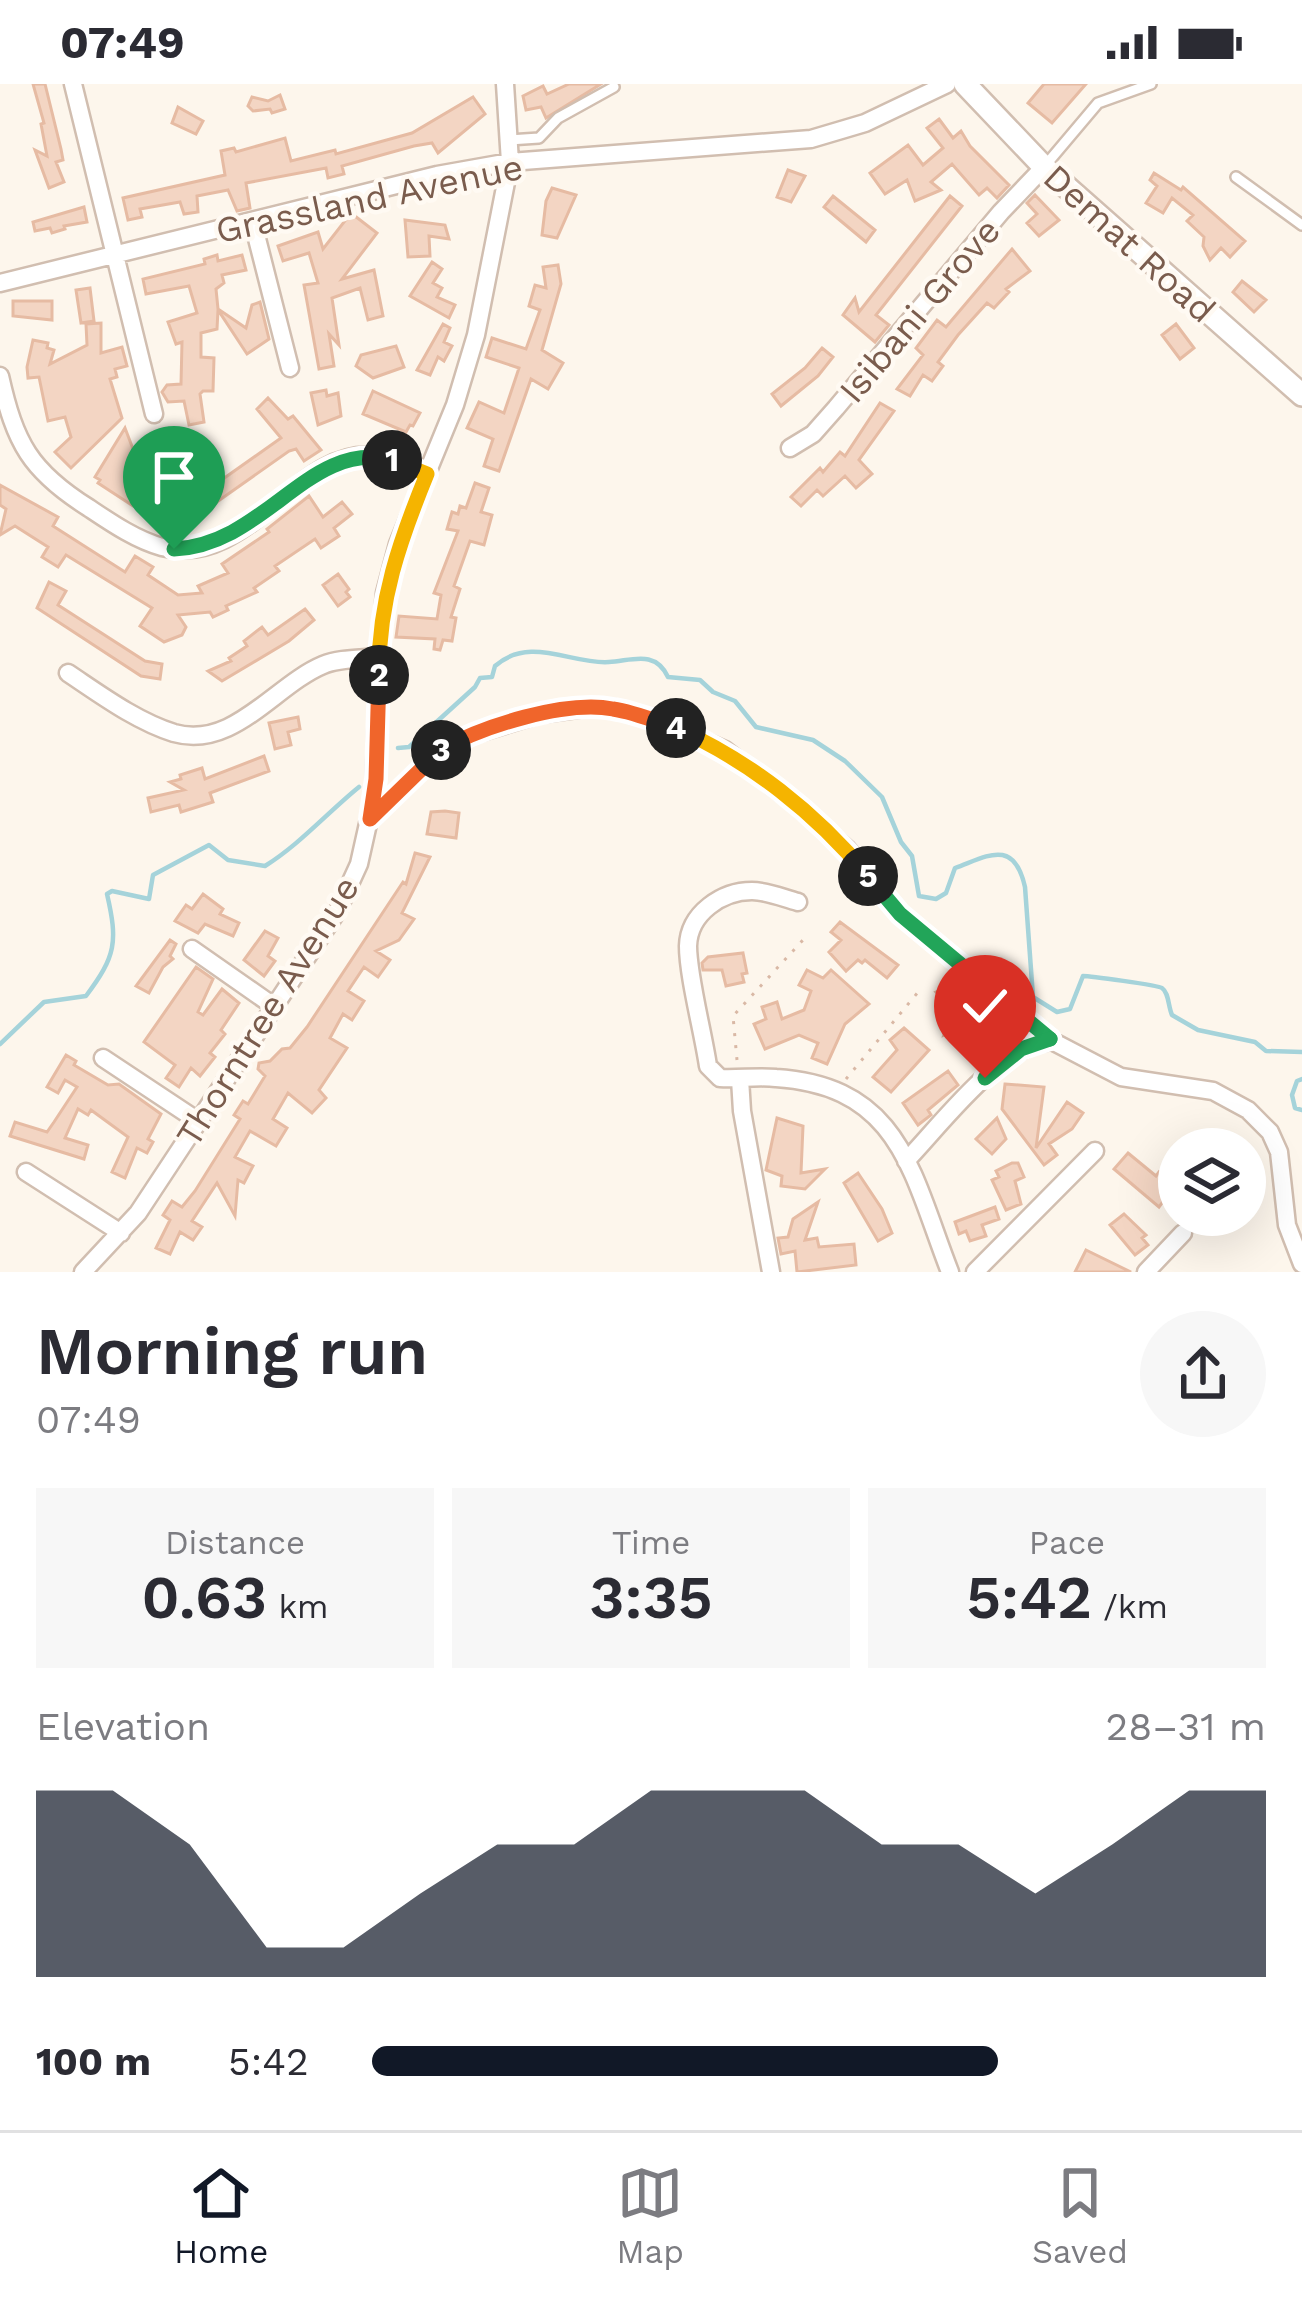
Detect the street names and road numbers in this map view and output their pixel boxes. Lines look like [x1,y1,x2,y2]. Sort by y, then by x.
street label: Grassland Avenue [212,146,527,252]
street label: Demat Road [1035,156,1224,332]
street label: Isibani Grove [831,210,1009,411]
street label: Thorntree Avenue [168,869,368,1154]

